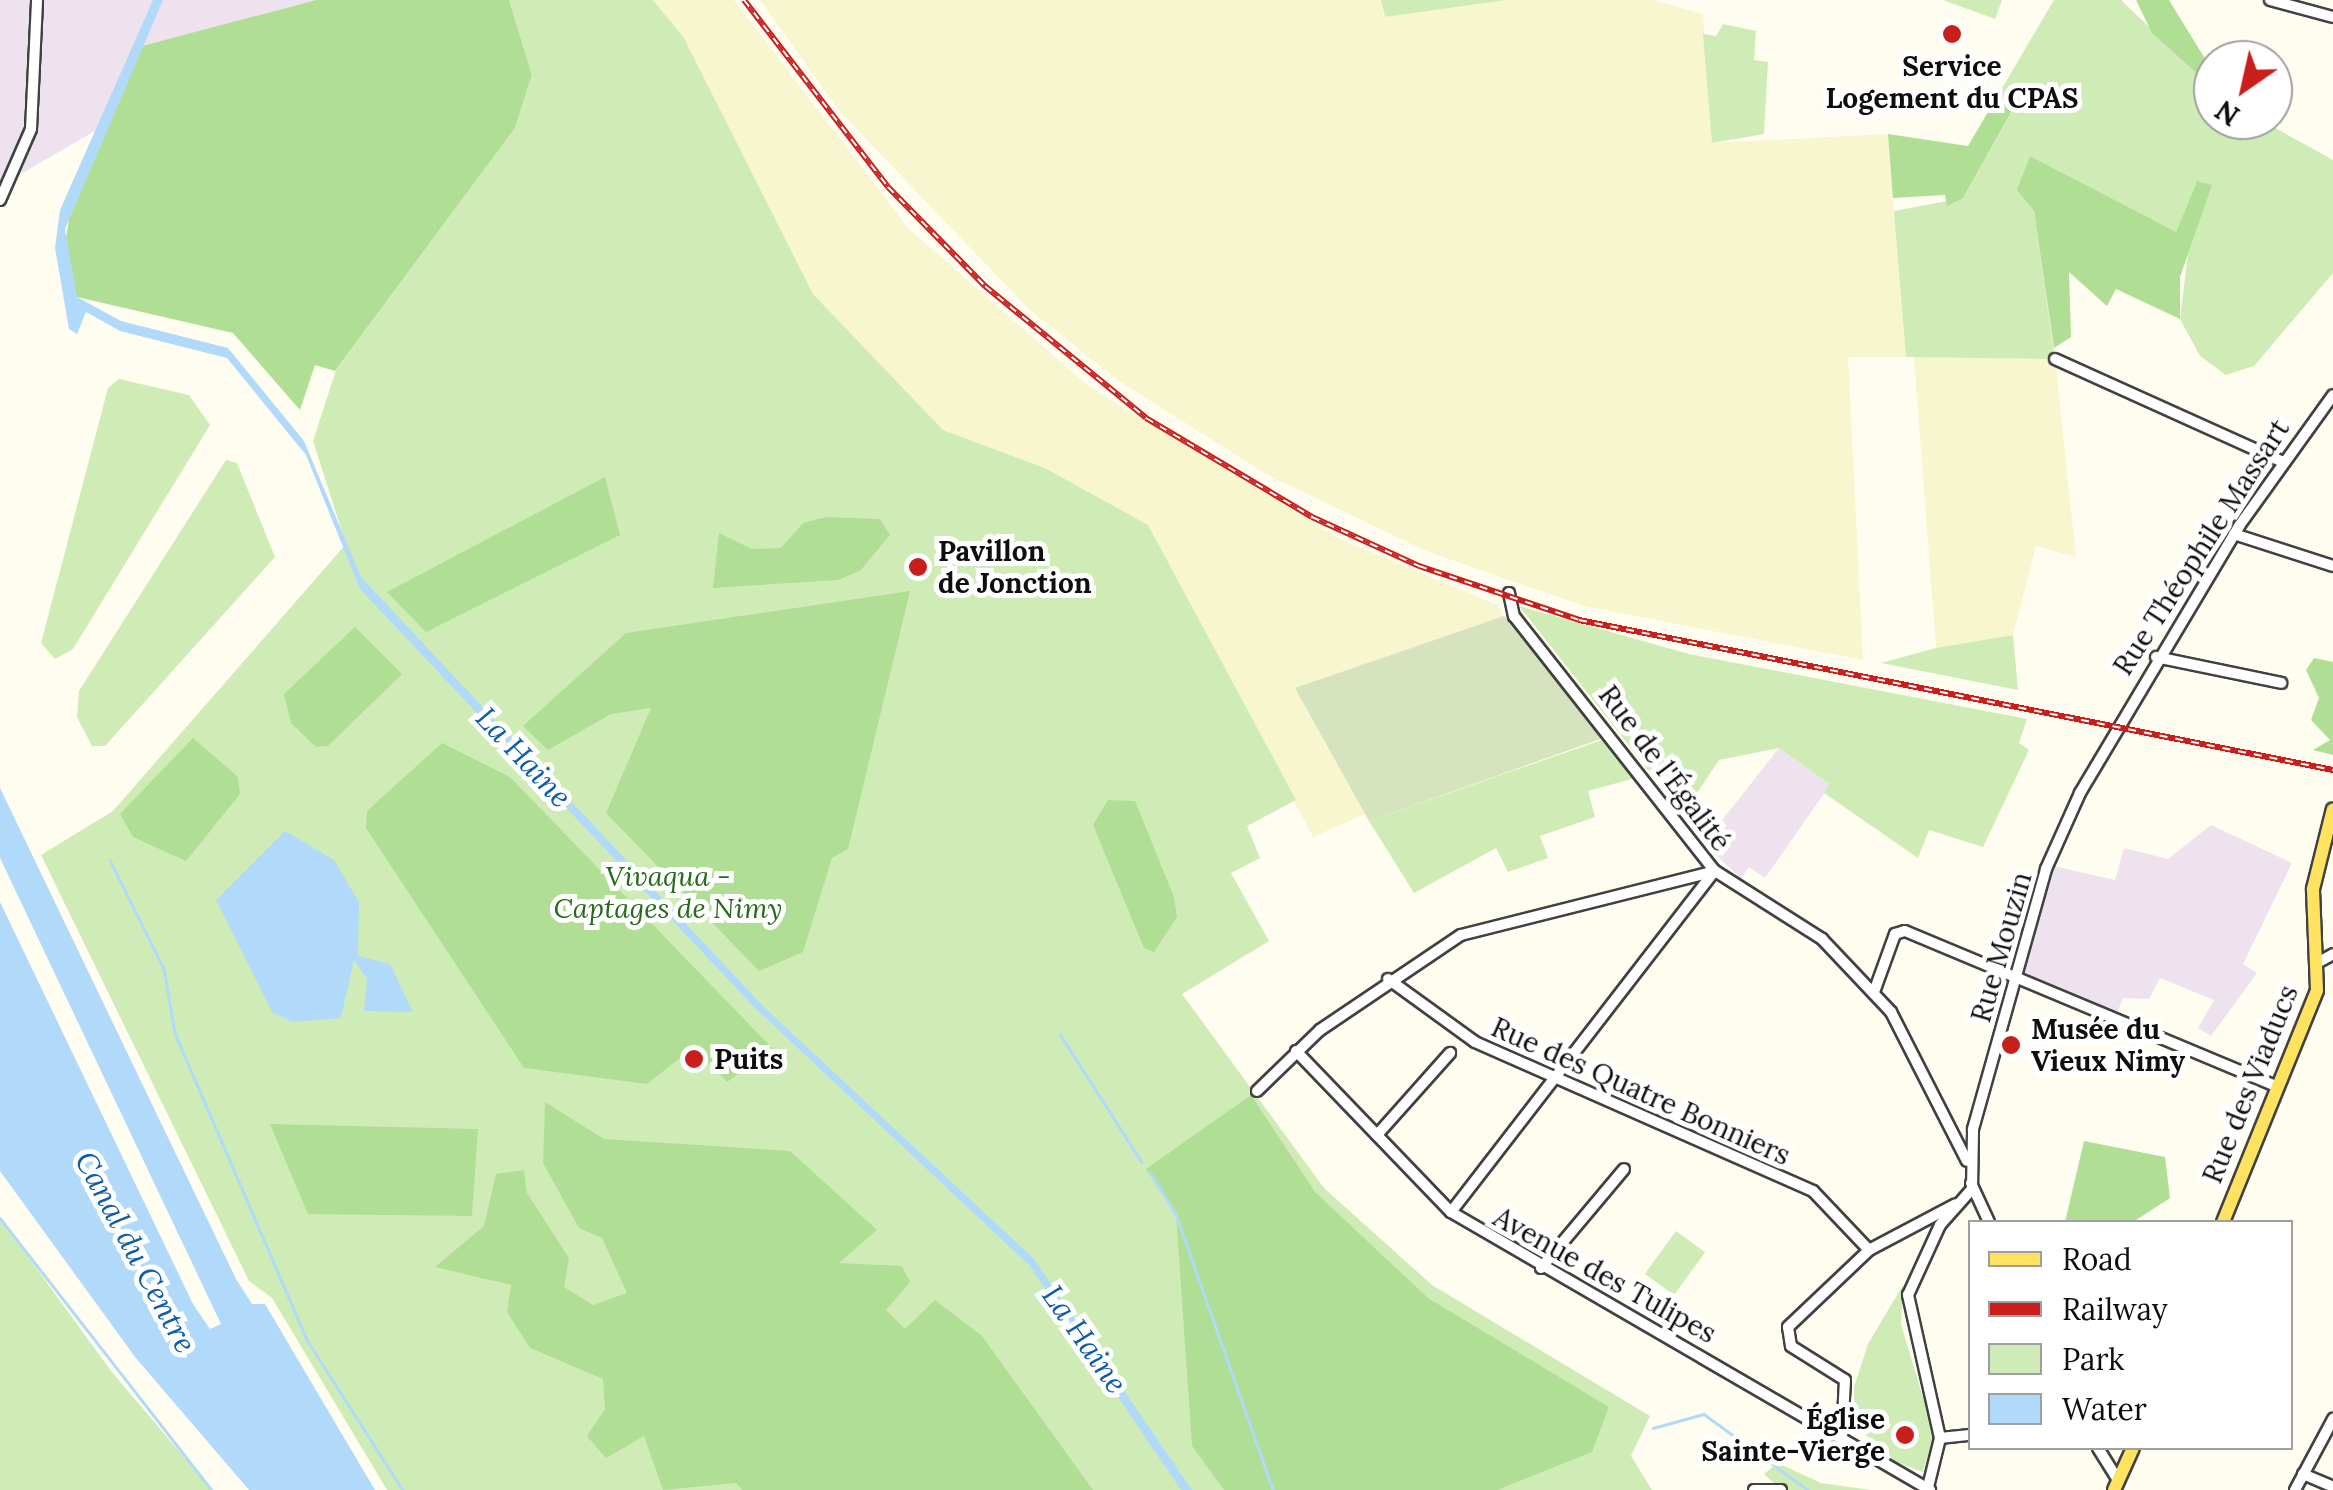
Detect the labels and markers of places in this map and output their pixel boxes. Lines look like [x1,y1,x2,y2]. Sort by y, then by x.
marker: Service Logement du CPAS [1941,23,1963,45]
place label: Service Logement du CPAS [1825,49,2079,115]
place label: Pavillon de Jonction [938,534,1092,600]
marker: Pavillon de Jonction [907,556,929,578]
place label: Musée du Vieux Nimy [2031,1012,2185,1078]
marker: Musée du Vieux Nimy [2000,1034,2022,1056]
place label: Puits [714,1042,783,1076]
marker: Puits [683,1048,705,1070]
place label: Église Sainte-Vierge [1701,1402,1885,1468]
marker: Église Sainte-Vierge [1894,1424,1916,1446]

